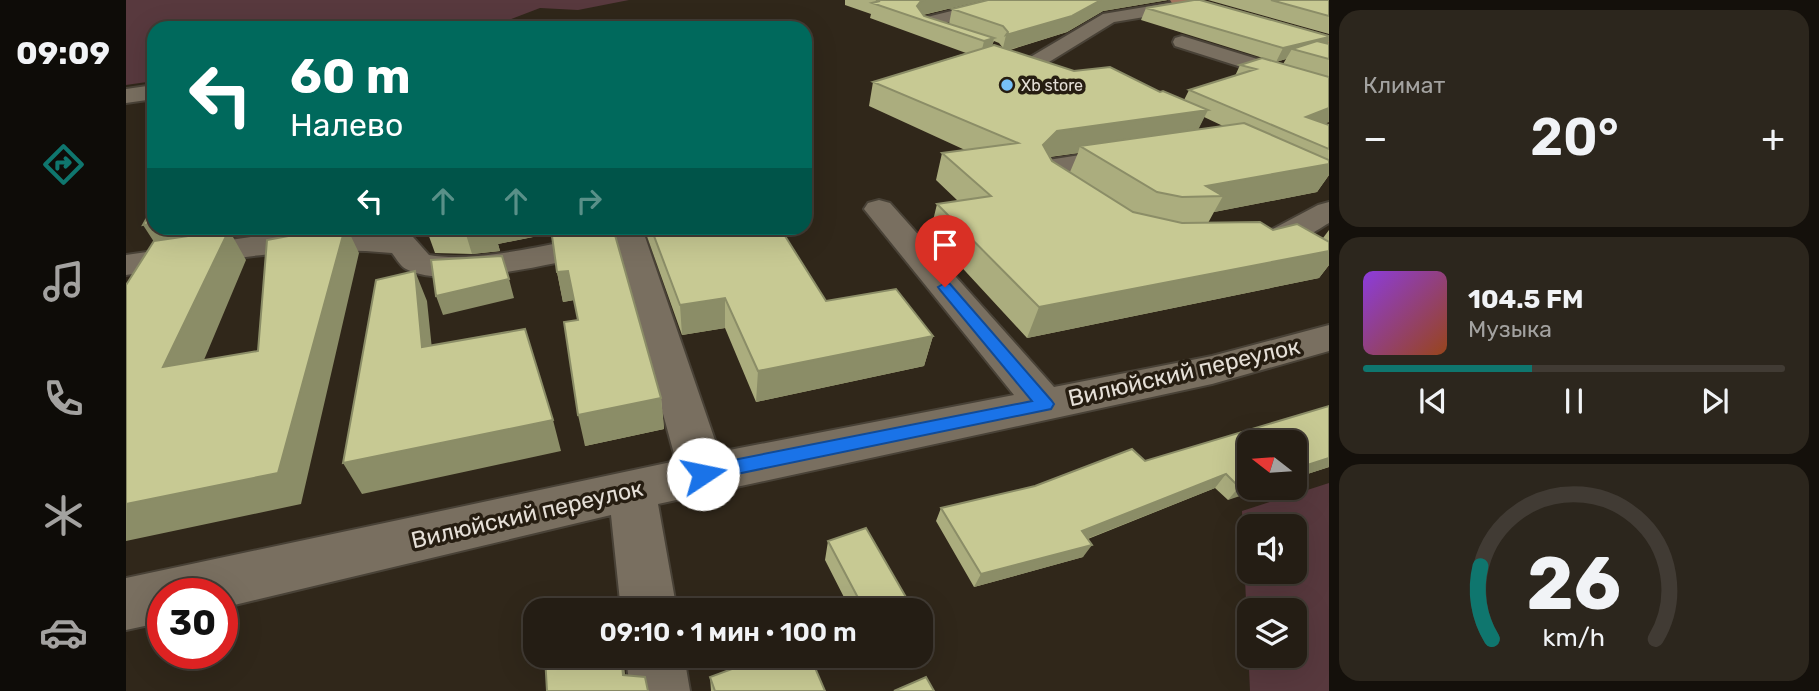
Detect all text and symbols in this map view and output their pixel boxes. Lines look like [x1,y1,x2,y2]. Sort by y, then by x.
text: 09:09 [16,34,110,72]
text: 60 m [290,47,411,105]
icon: left [175,49,266,140]
text: Климат [1363,71,1445,99]
place label: Xb store [1021,76,1083,95]
marker: Xb store [999,77,1015,93]
text: Налево [290,106,403,144]
text: 20° [1530,106,1619,168]
text: − [1363,115,1388,161]
text: + [1761,115,1785,161]
icon: directions [39,140,88,189]
icon: left [351,182,389,220]
icon: ahead [424,182,462,220]
icon: ahead [497,182,535,220]
icon: right [570,182,608,220]
pin [915,215,975,287]
icon: arrive [926,226,964,264]
icon: music [39,257,88,306]
text: 104.5 FM [1468,284,1584,315]
text: Музыка [1468,315,1552,343]
street label: Вилюйский переулок [1065,332,1303,412]
icon: phone [39,374,88,423]
icon: previous [1414,382,1452,420]
icon: pause [1555,382,1593,420]
icon: next [1696,382,1734,420]
north arrow [1237,430,1307,500]
map controls [1237,430,1307,668]
position arrow [666,437,740,511]
street label: Вилюйский переулок [408,474,646,554]
icon: climate [39,491,88,540]
button: sound [1237,514,1307,584]
text: 26 [1527,541,1621,627]
speed limit sign: 30 [147,578,238,669]
button: layers [1237,598,1307,668]
icon: car [39,608,88,657]
text: 09:10 · 1 мин · 100 m [599,617,857,648]
text: km/h [1543,622,1605,651]

